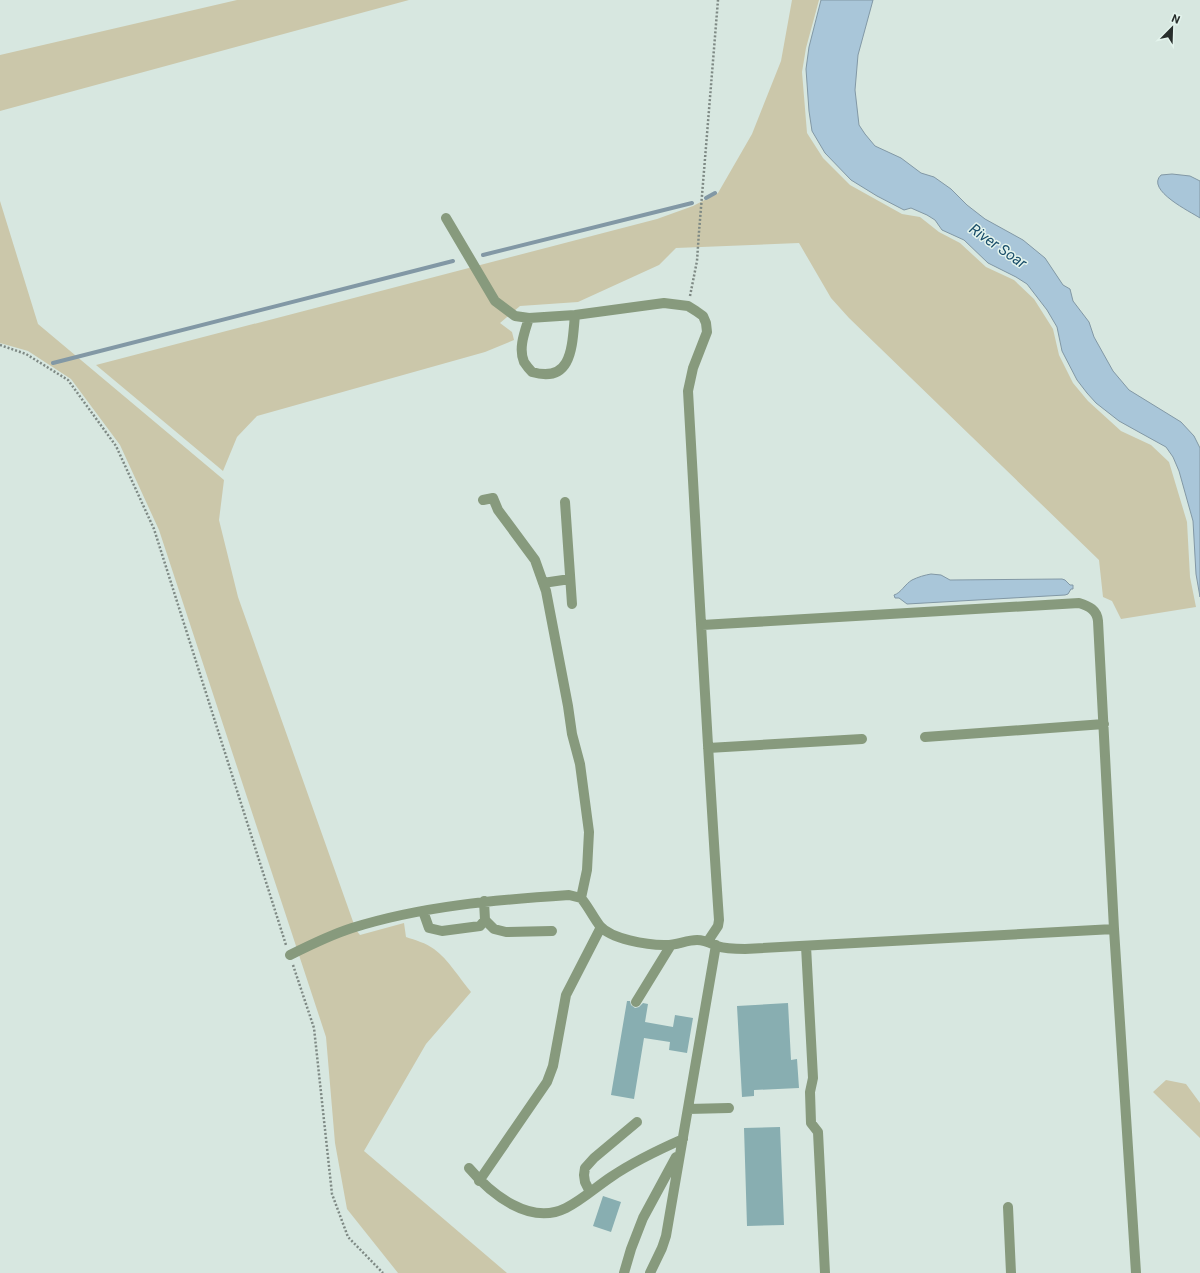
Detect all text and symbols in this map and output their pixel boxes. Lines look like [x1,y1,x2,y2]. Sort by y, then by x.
north arrow [1152,8,1192,48]
text: N [1170,12,1182,27]
water label: River Soar [966,220,1031,273]

